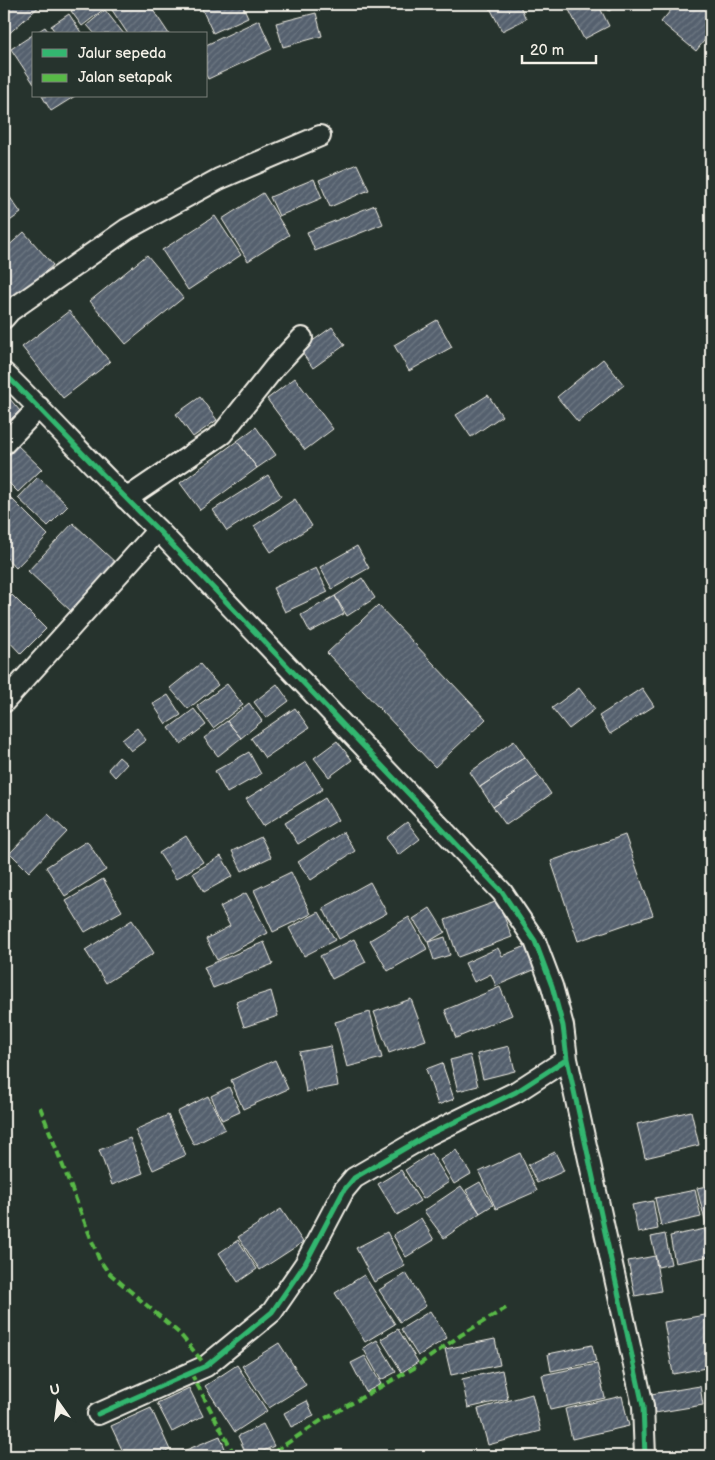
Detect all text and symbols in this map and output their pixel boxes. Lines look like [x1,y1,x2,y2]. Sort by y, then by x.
legend [32,32,208,98]
scale bar [522,32,596,64]
text: 20 m [530,41,564,60]
text: Jalur sepeda [78,44,166,63]
text: Jalan setapak [78,68,172,87]
north arrow [32,1378,82,1428]
text: U [48,1380,62,1399]

